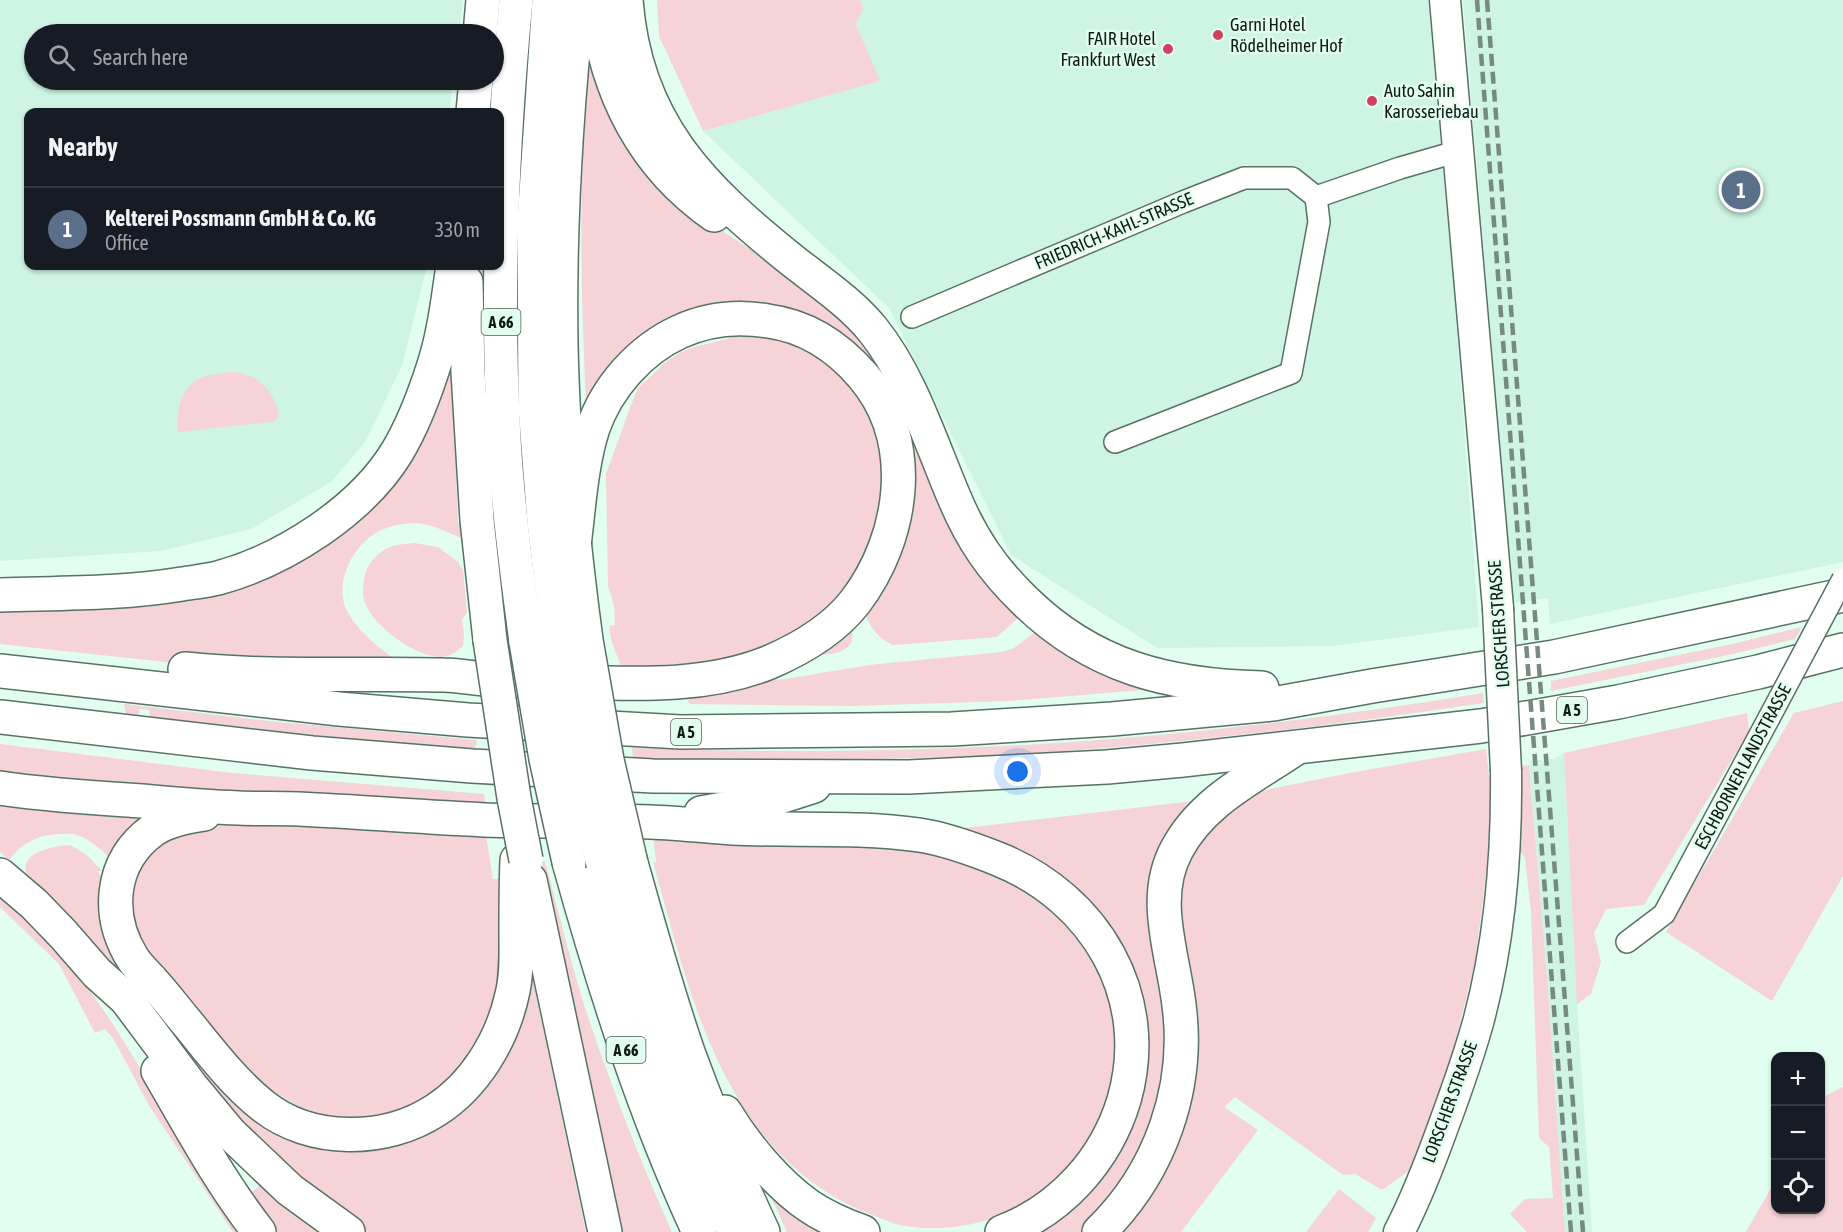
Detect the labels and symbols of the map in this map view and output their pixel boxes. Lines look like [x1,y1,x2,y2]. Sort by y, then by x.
place label: Garni Hotel Rödelheimer Hof [1230,14,1343,56]
place label: FAIR Hotel Frankfurt West [1060,28,1156,70]
marker: Garni Hotel Rödelheimer Hof [1211,28,1225,42]
marker: FAIR Hotel Frankfurt West [1161,42,1175,56]
place label: Auto Sahin Karosseriebau [1384,80,1479,122]
marker: Auto Sahin Karosseriebau [1365,94,1379,108]
pin: 1 [1722,168,1760,213]
street label: FRIEDRICH-KAHL-STRASSE [1031,188,1196,273]
road number: A 66 [482,309,520,335]
street label: LORSCHER STRASSE [1484,559,1513,688]
street label: ESCHBORNER LANDSTRASSE [1690,680,1795,853]
road number: A 5 [1557,697,1587,723]
road number: A 5 [671,719,701,745]
your location [1003,757,1032,786]
road number: A 66 [606,1037,646,1063]
street label: LORSCHER STRASSE [1418,1038,1481,1165]

